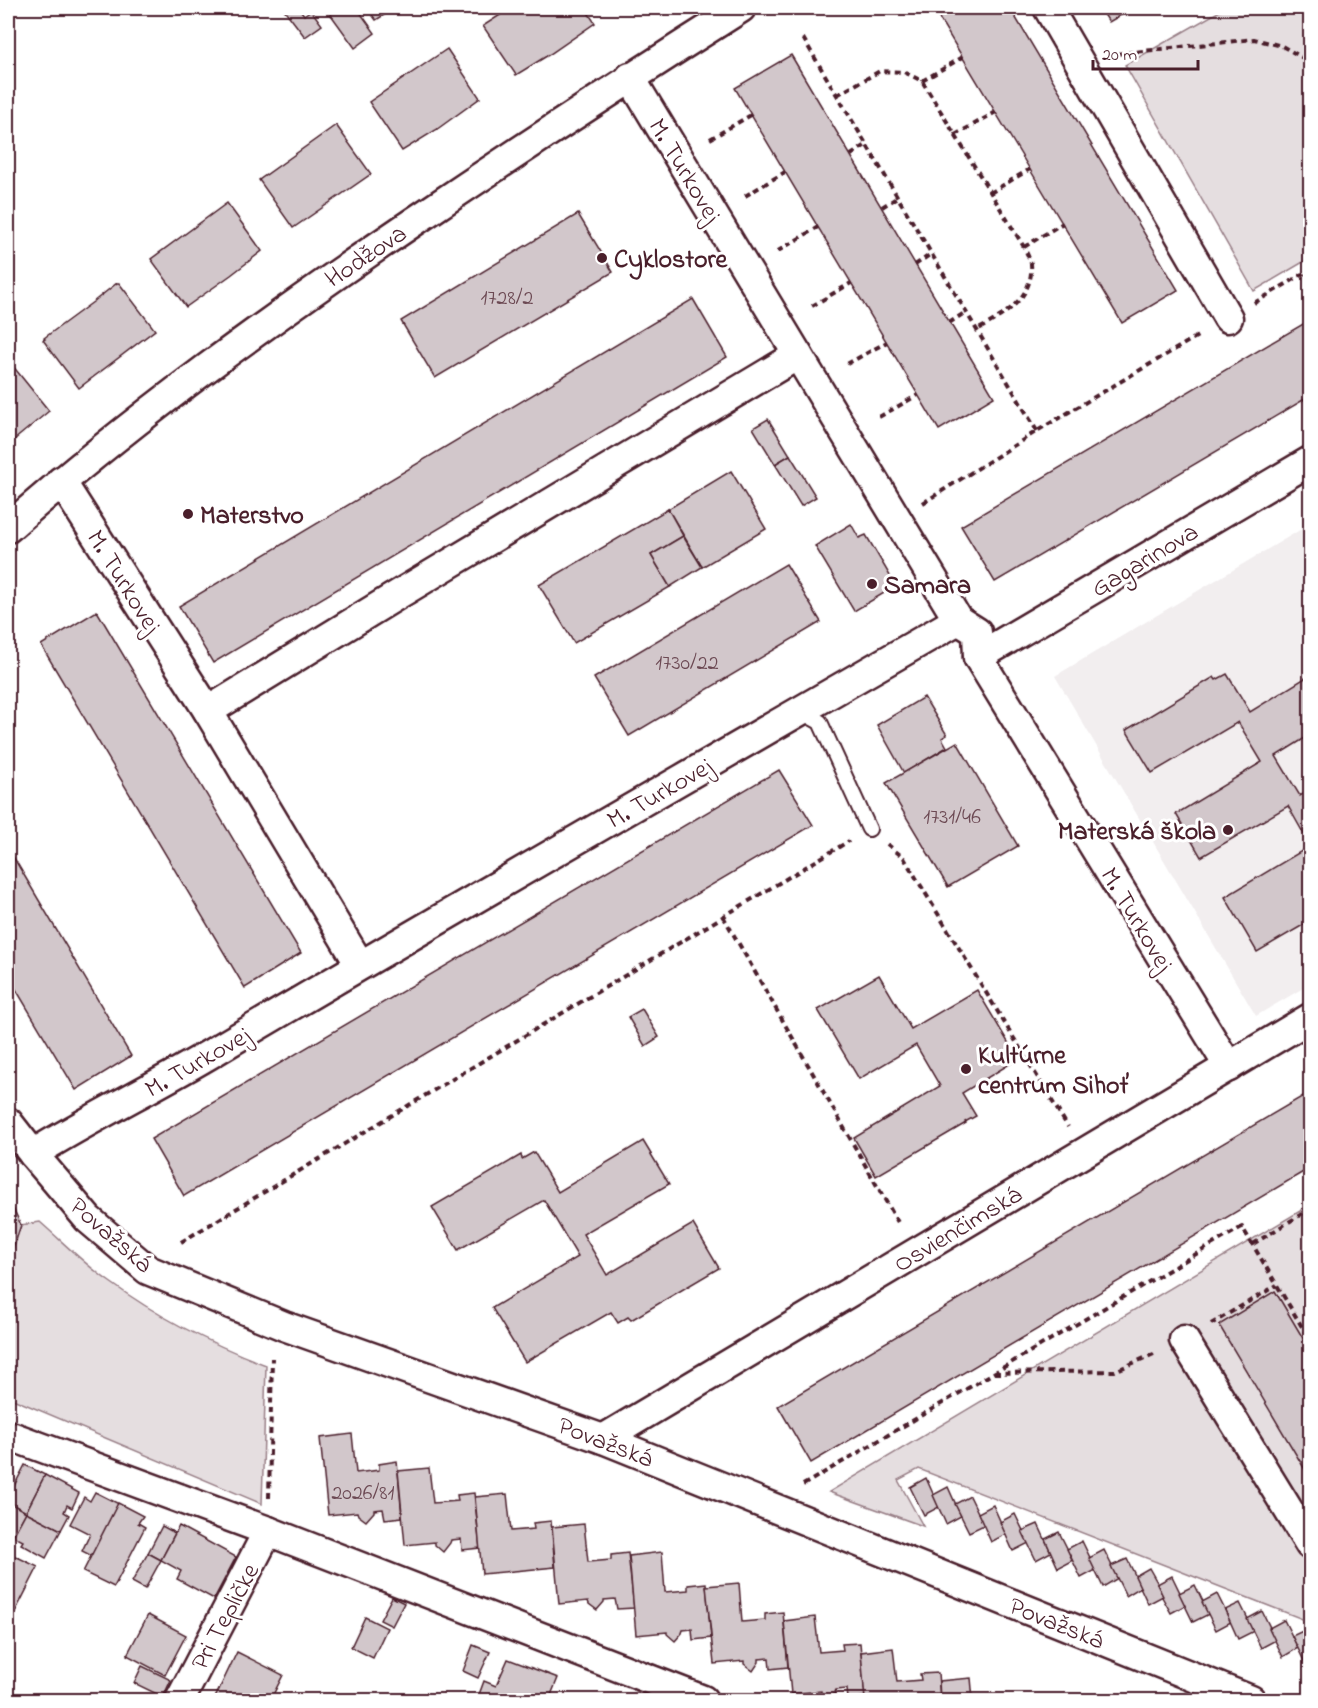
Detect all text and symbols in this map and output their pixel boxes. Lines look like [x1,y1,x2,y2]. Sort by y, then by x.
scale bar [1093,33,1198,71]
text: 20 m [1102,43,1137,69]
street label: M. Turkovej [637,112,730,232]
street label: Hodžova [318,216,415,299]
place label: Cyklostore [614,242,729,280]
marker: Cyklostore [595,251,609,265]
house number: 1728/2 [481,283,534,315]
place label: Materstvo [200,498,304,536]
marker: Materstvo [181,507,195,521]
street label: Gagarinova [1085,515,1206,609]
street label: M. Turkovej [76,523,170,643]
place label: Samara [884,568,971,606]
marker: Samara [865,577,879,591]
house number: 1730/22 [655,648,719,680]
street label: M. Turkovej [601,749,721,840]
house number: 1731/46 [923,802,981,834]
place label: Materská škola [1058,814,1216,852]
marker: Materská škola [1221,823,1235,837]
street label: M. Turkovej [1089,861,1182,981]
street label: M. Turkovej [139,1018,259,1109]
place label: Kultúrne centrum Sihoť [978,1038,1130,1106]
marker: Kultúrne centrum Sihoť [959,1062,973,1076]
street label: Osvienčimská [887,1177,1030,1284]
street label: Považská [60,1189,160,1283]
street label: Považská [552,1408,658,1479]
house number: 2026/81 [331,1478,395,1510]
street label: Pri Tepličke [183,1557,271,1678]
street label: Považská [1003,1588,1109,1661]

